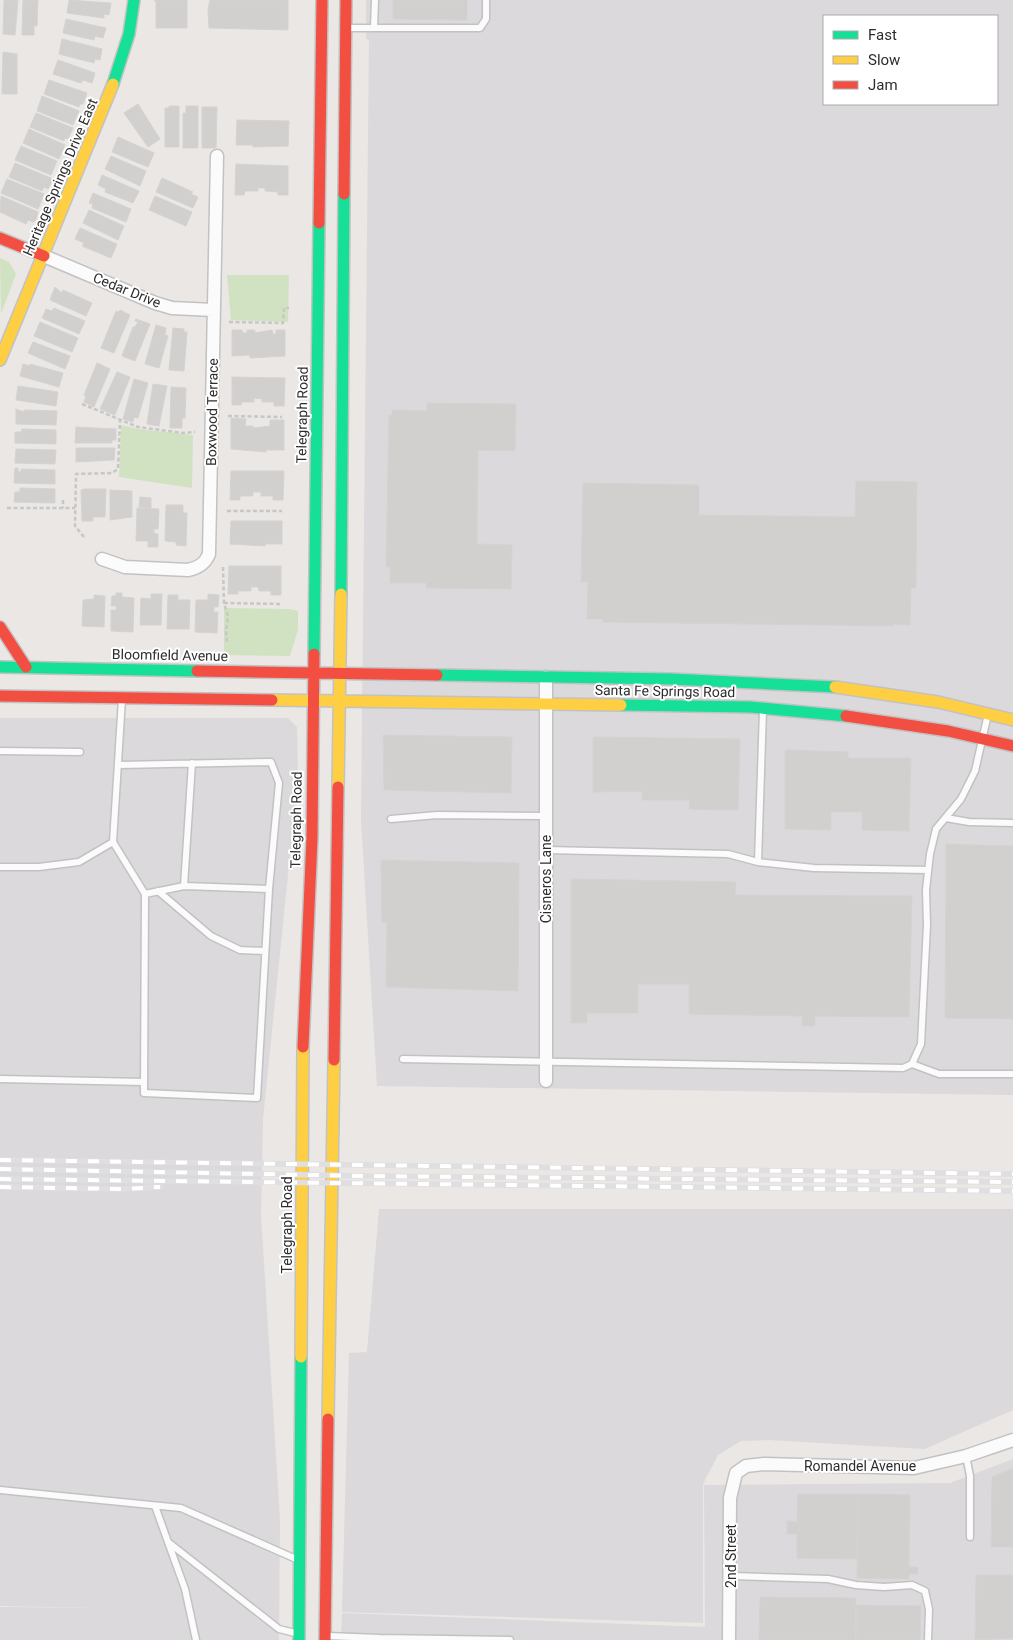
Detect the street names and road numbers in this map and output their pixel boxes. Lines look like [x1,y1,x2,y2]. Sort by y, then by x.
street label: Heritage Springs Drive East [20,96,101,258]
street label: Cedar Drive [91,269,163,311]
street label: Boxwood Terrace [203,358,221,466]
street label: Telegraph Road [293,366,311,464]
street label: Bloomfield Avenue [112,646,228,664]
street label: Santa Fe Springs Road [595,682,735,700]
street label: Telegraph Road [287,771,305,869]
street label: Cisneros Lane [538,835,554,923]
street label: Telegraph Road [279,1176,295,1274]
street label: Romandel Avenue [804,1458,916,1474]
street label: 2nd Street [723,1524,739,1588]

